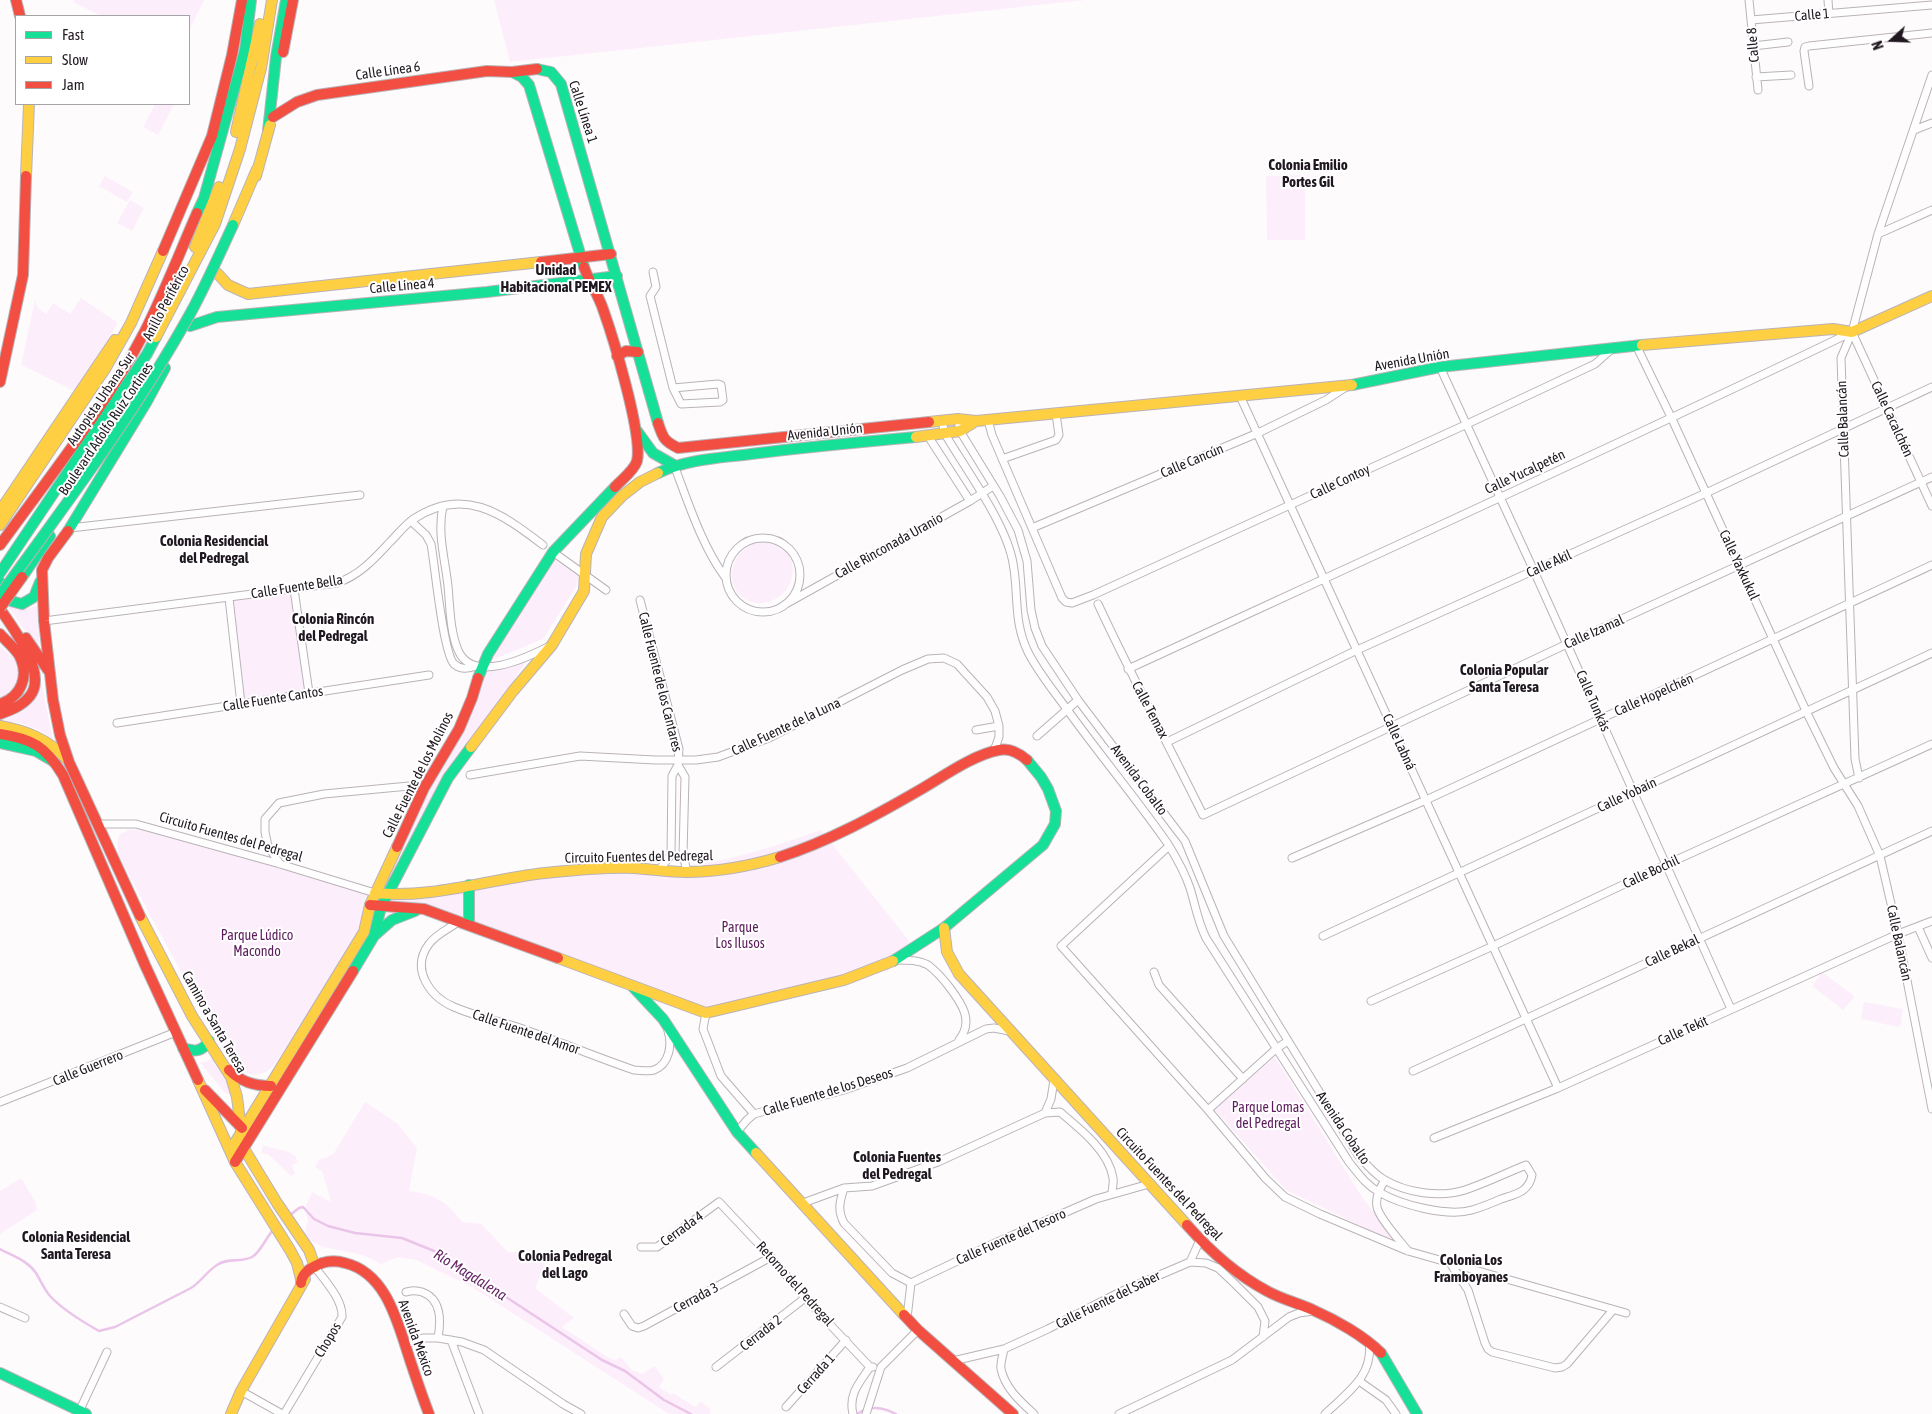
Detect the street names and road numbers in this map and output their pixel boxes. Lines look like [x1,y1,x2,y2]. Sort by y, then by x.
street label: Calle 1 [1794,5,1830,25]
street label: Calle 8 [1743,27,1763,63]
street label: Calle Línea 6 [355,58,421,84]
street label: Calle Línea 1 [565,78,601,146]
street label: Anillo Periférico [139,263,193,343]
street label: Calle Línea 4 [369,275,435,297]
street label: Avenida Unión [1373,345,1451,375]
street label: Autopista Urbana Sur [64,349,138,449]
street label: Boulevard Adolfo Ruiz Cortines [55,359,157,499]
street label: Calle Cacalchén [1867,378,1917,460]
street label: Calle Balancán [1833,380,1853,458]
street label: Avenida Unión [787,420,863,444]
street label: Calle Cancún [1158,440,1226,482]
street label: Calle Yucalpetén [1482,446,1568,498]
street label: Calle Contoy [1307,461,1373,503]
street label: Calle Rinconada Uranio [832,509,946,583]
street label: Calle Yaxkukul [1715,527,1763,603]
street label: Calle Akil [1524,547,1574,581]
street label: Calle Fuente Bella [250,571,344,603]
street label: Calle Fuente de los Cantares [635,610,685,754]
street label: Calle Izamal [1561,611,1627,653]
street label: Calle Tunkás [1572,668,1614,734]
street label: Calle Hopelchén [1612,670,1696,720]
street label: Calle Temax [1128,679,1172,741]
street label: Calle Fuente Cantos [222,683,324,715]
street label: Calle Fuente de la Luna [729,694,843,760]
street label: Calle Fuente de los Molinos [379,709,457,841]
street label: Calle Labná [1379,711,1419,773]
street label: Avenida Cobalto [1107,741,1171,819]
street label: Calle Yobaín [1595,774,1659,816]
street label: Circuito Fuentes del Pedregal [157,808,305,866]
street label: Circuito Fuentes del Pedregal [565,847,713,867]
street label: Calle Bochil [1620,852,1682,892]
street label: Calle Balancán [1883,904,1915,982]
street label: Calle Bekal [1642,931,1702,971]
street label: Camino a Santa Teresa [178,968,250,1076]
street label: Calle Fuente del Amor [470,1006,582,1058]
street label: Calle Tekit [1655,1013,1711,1049]
street label: Calle Guerrero [50,1046,126,1090]
street label: Calle Fuente de los Deseos [761,1064,895,1120]
street label: Avenida Cobalto [1313,1088,1373,1168]
street label: Circuito Fuentes del Pedregal [1112,1124,1226,1244]
street label: Calle Fuente del Tesoro [953,1205,1069,1269]
street label: Cerrada 4 [657,1208,707,1250]
street label: Retorno del Pedregal [753,1238,837,1330]
street label: Calle Fuente del Saber [1053,1267,1163,1333]
street label: Cerrada 3 [671,1279,721,1317]
street label: Avenida México [394,1297,438,1379]
street label: Cerrada 2 [737,1311,785,1355]
street label: Chopos [311,1319,345,1361]
street label: Cerrada 1 [793,1350,839,1398]

